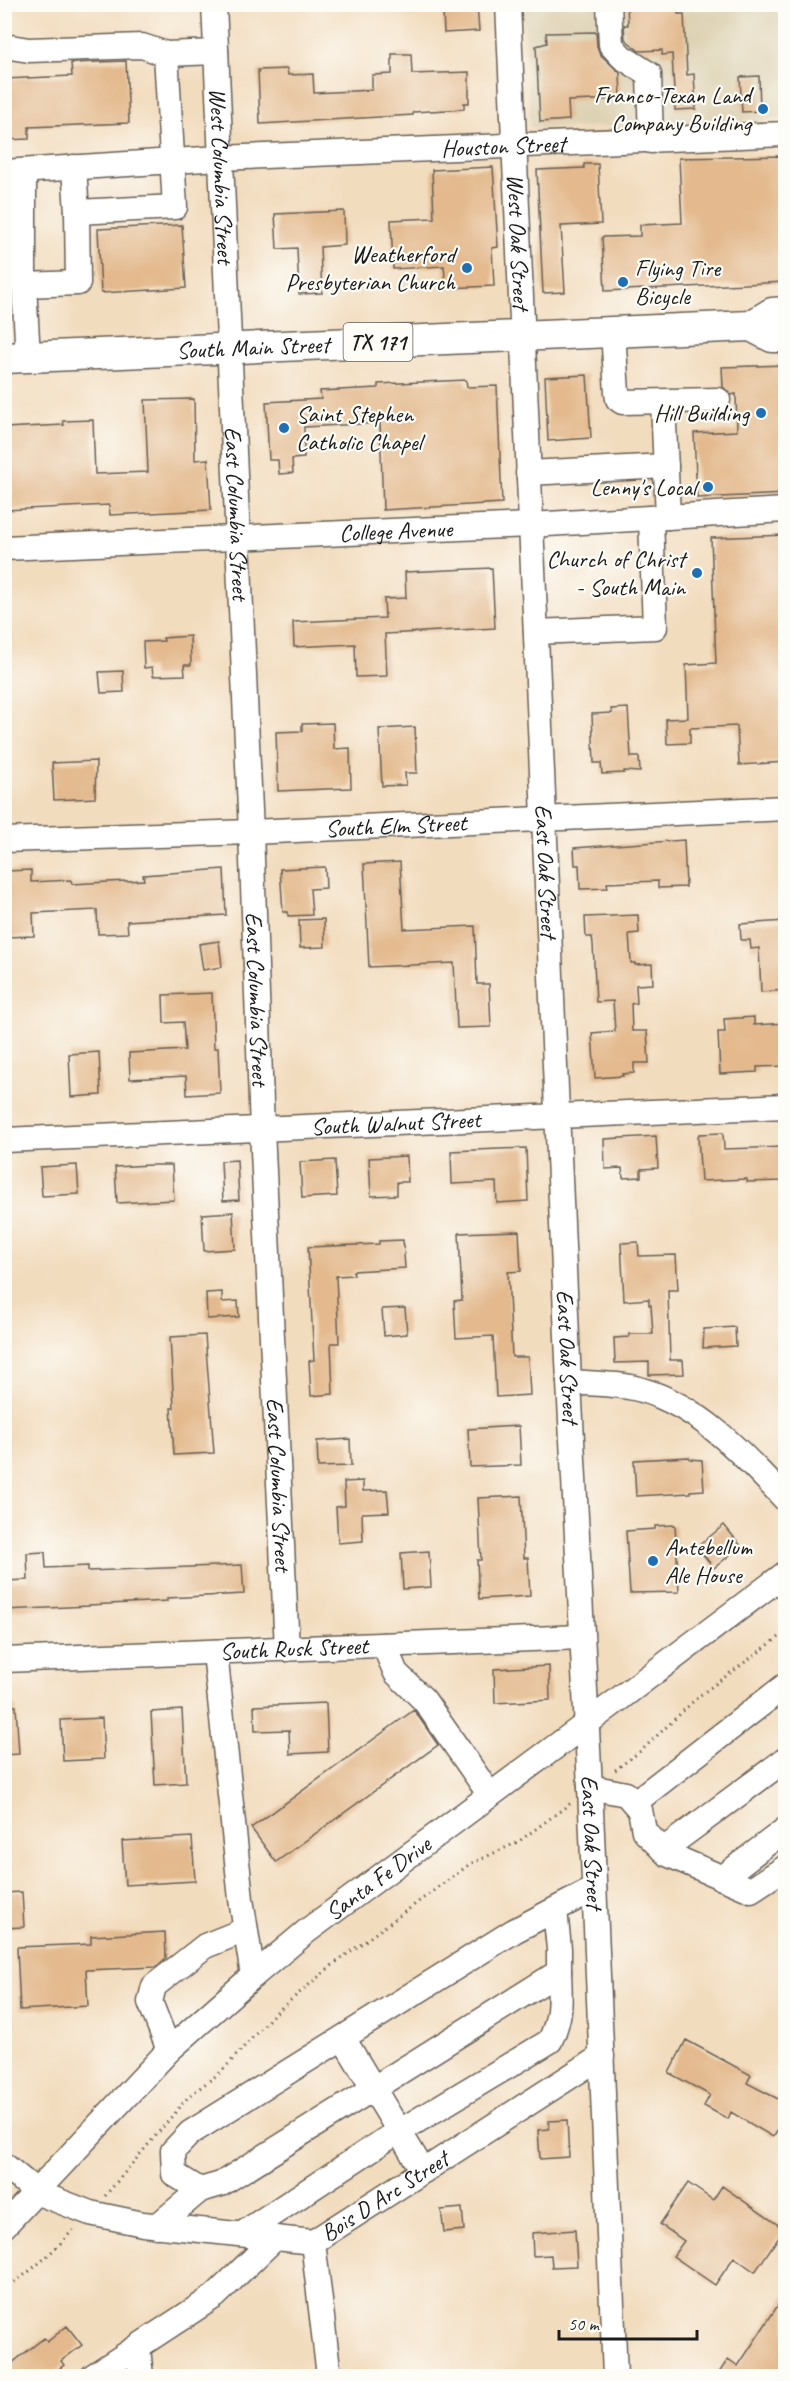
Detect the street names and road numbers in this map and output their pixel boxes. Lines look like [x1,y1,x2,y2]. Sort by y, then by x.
street label: West Columbia Street [203,87,241,266]
street label: Houston Street [440,128,569,164]
street label: West Oak Street [501,173,537,313]
road number: TX 171 [344,323,412,361]
street label: South Main Street [176,329,333,366]
street label: East Columbia Street [218,426,256,603]
street label: College Avenue [338,513,455,548]
street label: East Oak Street [528,804,564,942]
street label: South Elm Street [324,807,469,844]
street label: East Columbia Street [239,912,275,1088]
street label: South Walnut Street [310,1104,483,1142]
street label: East Oak Street [550,1289,586,1427]
street label: East Columbia Street [260,1397,298,1574]
street label: South Rusk Street [219,1630,371,1666]
street label: East Oak Street [574,1775,610,1912]
street label: Santa Fe Drive [319,1828,439,1927]
street label: Bois D Arc Street [315,2142,457,2248]

